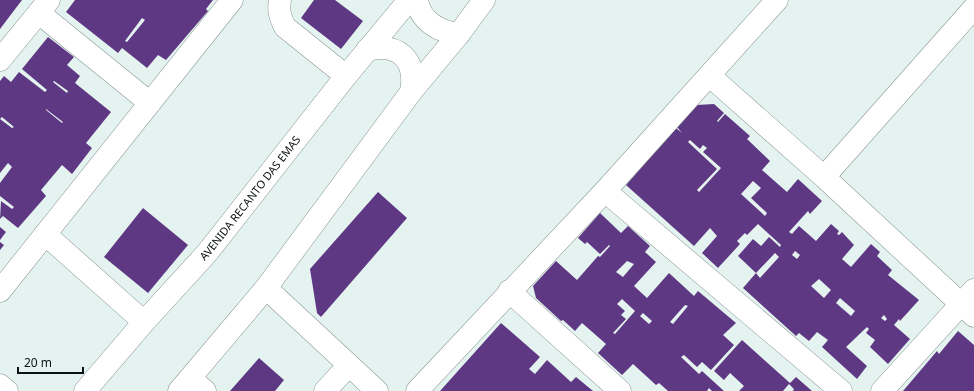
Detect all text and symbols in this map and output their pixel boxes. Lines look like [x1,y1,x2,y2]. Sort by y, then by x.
street label: AVENIDA RECANTO DAS EMAS [196,132,303,263]
scale bar [18,349,83,375]
text: 20 m [24,354,52,371]

